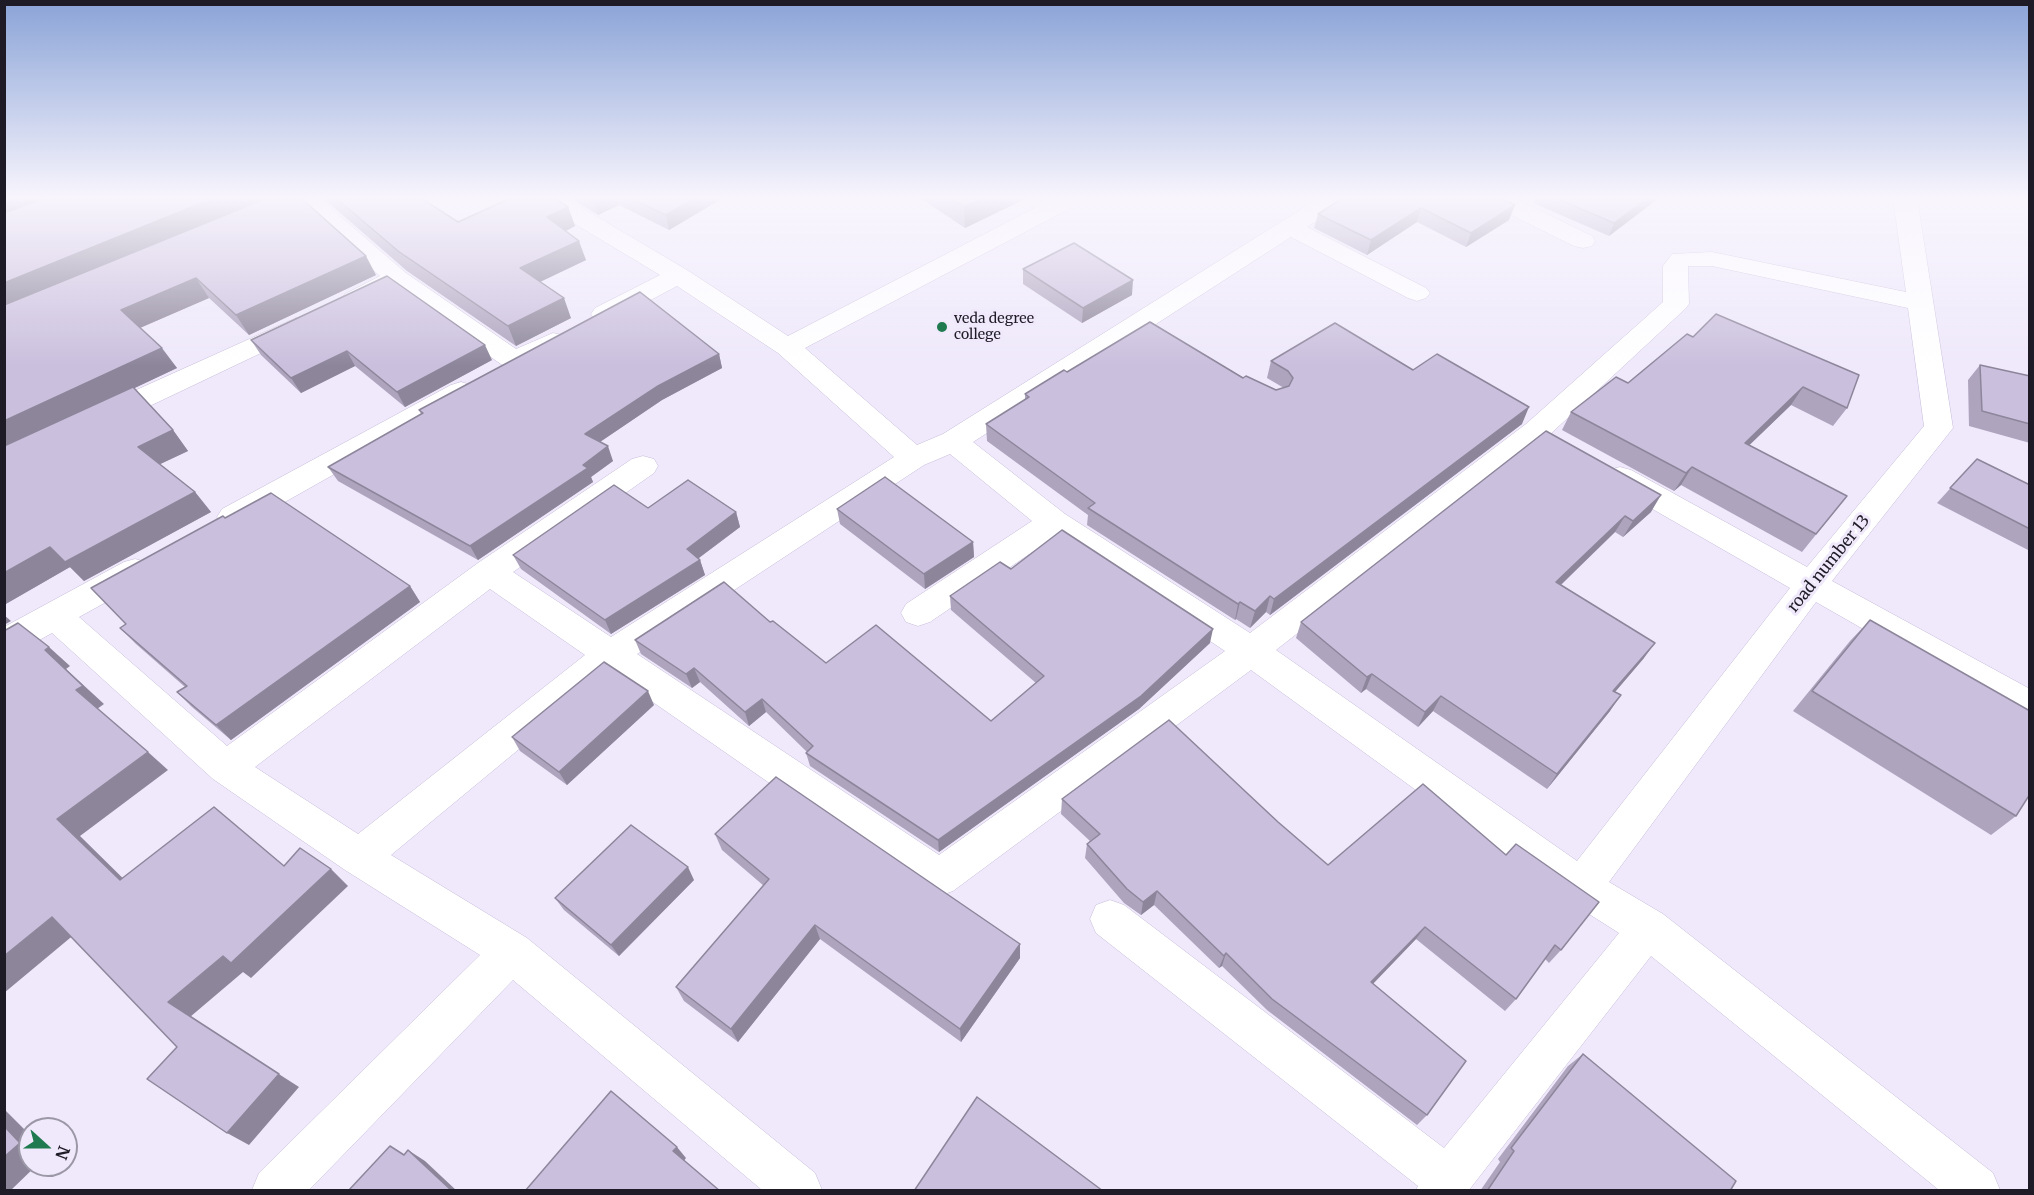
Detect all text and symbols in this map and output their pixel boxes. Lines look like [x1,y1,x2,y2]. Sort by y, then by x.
place label: veda degree college [954,311,1034,344]
marker: veda degree college [935,320,949,334]
street label: road number 13 [1784,511,1874,617]
north arrow [18,1117,78,1177]
text: N [51,1143,75,1162]

